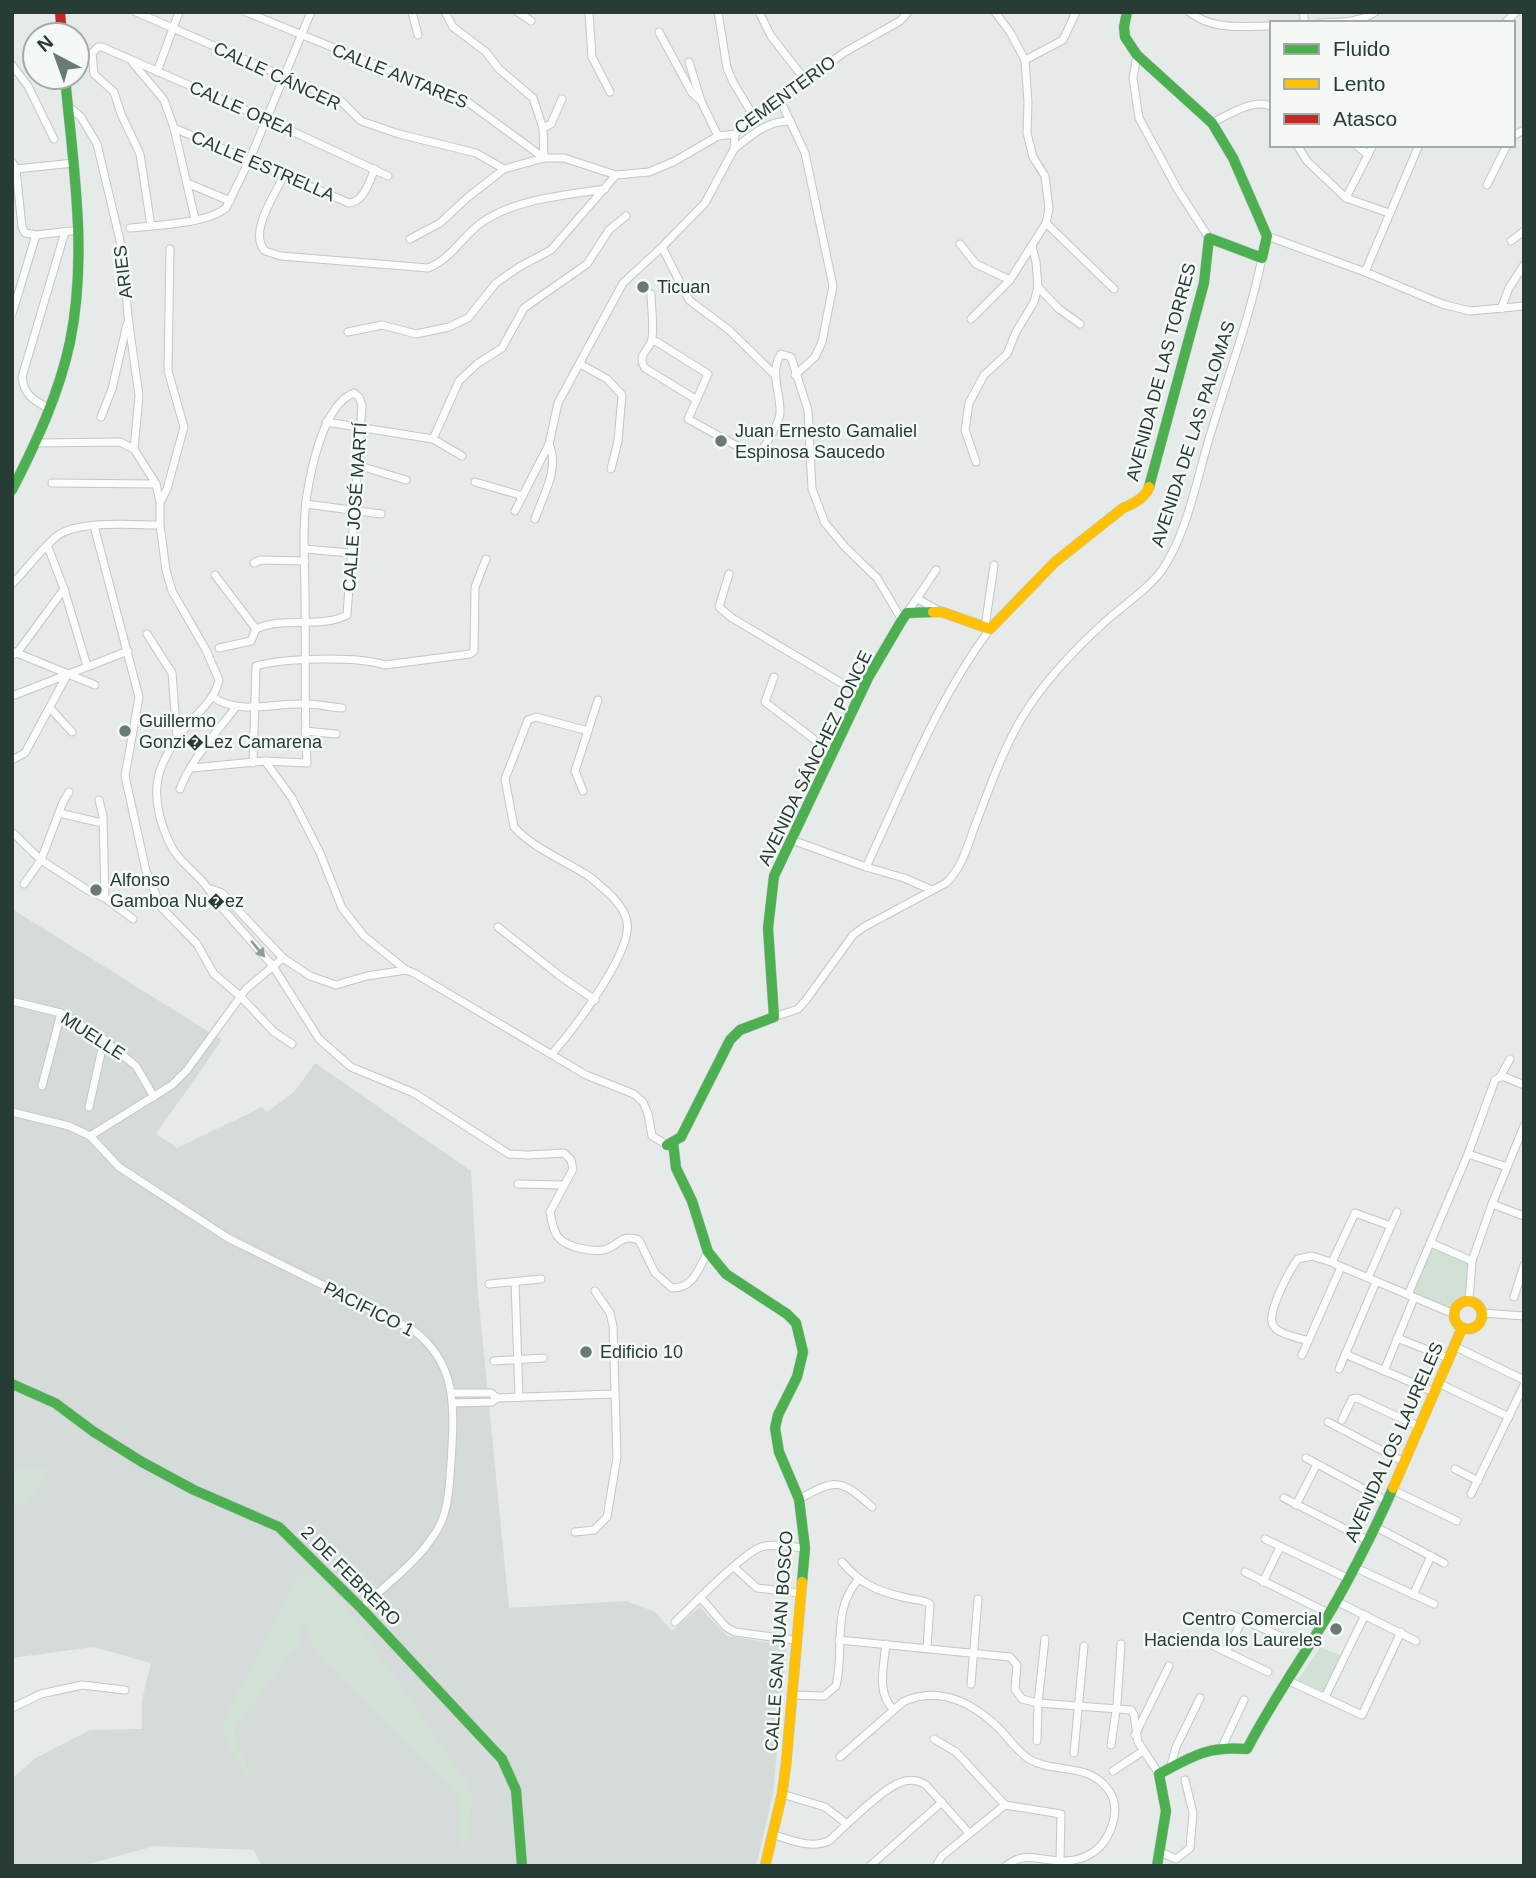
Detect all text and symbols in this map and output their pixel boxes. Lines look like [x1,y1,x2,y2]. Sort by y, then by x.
north arrow [21,21,91,91]
legend [1270,21,1515,147]
text: N [33,31,57,56]
text: Fluido [1333,37,1390,60]
street label: CALLE CÁNCER [210,38,344,114]
street label: CALLE ANTARES [329,40,471,112]
street label: CEMENTERIO [731,52,839,138]
text: Lento [1333,72,1386,95]
street label: CALLE OREA [186,77,298,141]
text: Atasco [1333,107,1397,130]
street label: CALLE ESTRELLA [188,127,338,205]
street label: ARIES [110,244,136,300]
street label: AVENIDA DE LAS TORRES [1122,261,1200,483]
place label: Ticuan [657,277,710,297]
marker: Ticuan [635,279,651,295]
street label: AVENIDA DE LAS PALOMAS [1147,318,1239,550]
place label: Juan Ernesto Gamaliel Espinosa Saucedo [735,421,917,462]
street label: CALLE JOSÉ MARTÍ [339,422,371,592]
marker: Juan Ernesto Gamaliel Espinosa Saucedo [713,433,729,449]
street label: AVENIDA SÁNCHEZ PONCE [754,647,876,869]
place label: Guillermo Gonzi�Lez Camarena [139,711,323,752]
marker: Guillermo Gonzi�Lez Camarena [117,723,133,739]
place label: Alfonso Gamboa Nu�ez [110,870,244,911]
marker: Alfonso Gamboa Nu�ez [88,882,104,898]
one-way arrow [251,939,266,957]
street label: MUELLE [57,1008,129,1064]
street label: PACIFICO 1 [320,1278,418,1340]
street label: AVENIDA LOS LAURELES [1341,1339,1447,1545]
place label: Edificio 10 [600,1342,683,1362]
marker: Edificio 10 [578,1344,594,1360]
street label: 2 DE FEBRERO [297,1522,405,1630]
street label: CALLE SAN JUAN BOSCO [761,1530,797,1752]
place label: Centro Comercial Hacienda los Laureles [1144,1609,1322,1650]
marker: Centro Comercial Hacienda los Laureles [1328,1621,1344,1637]

